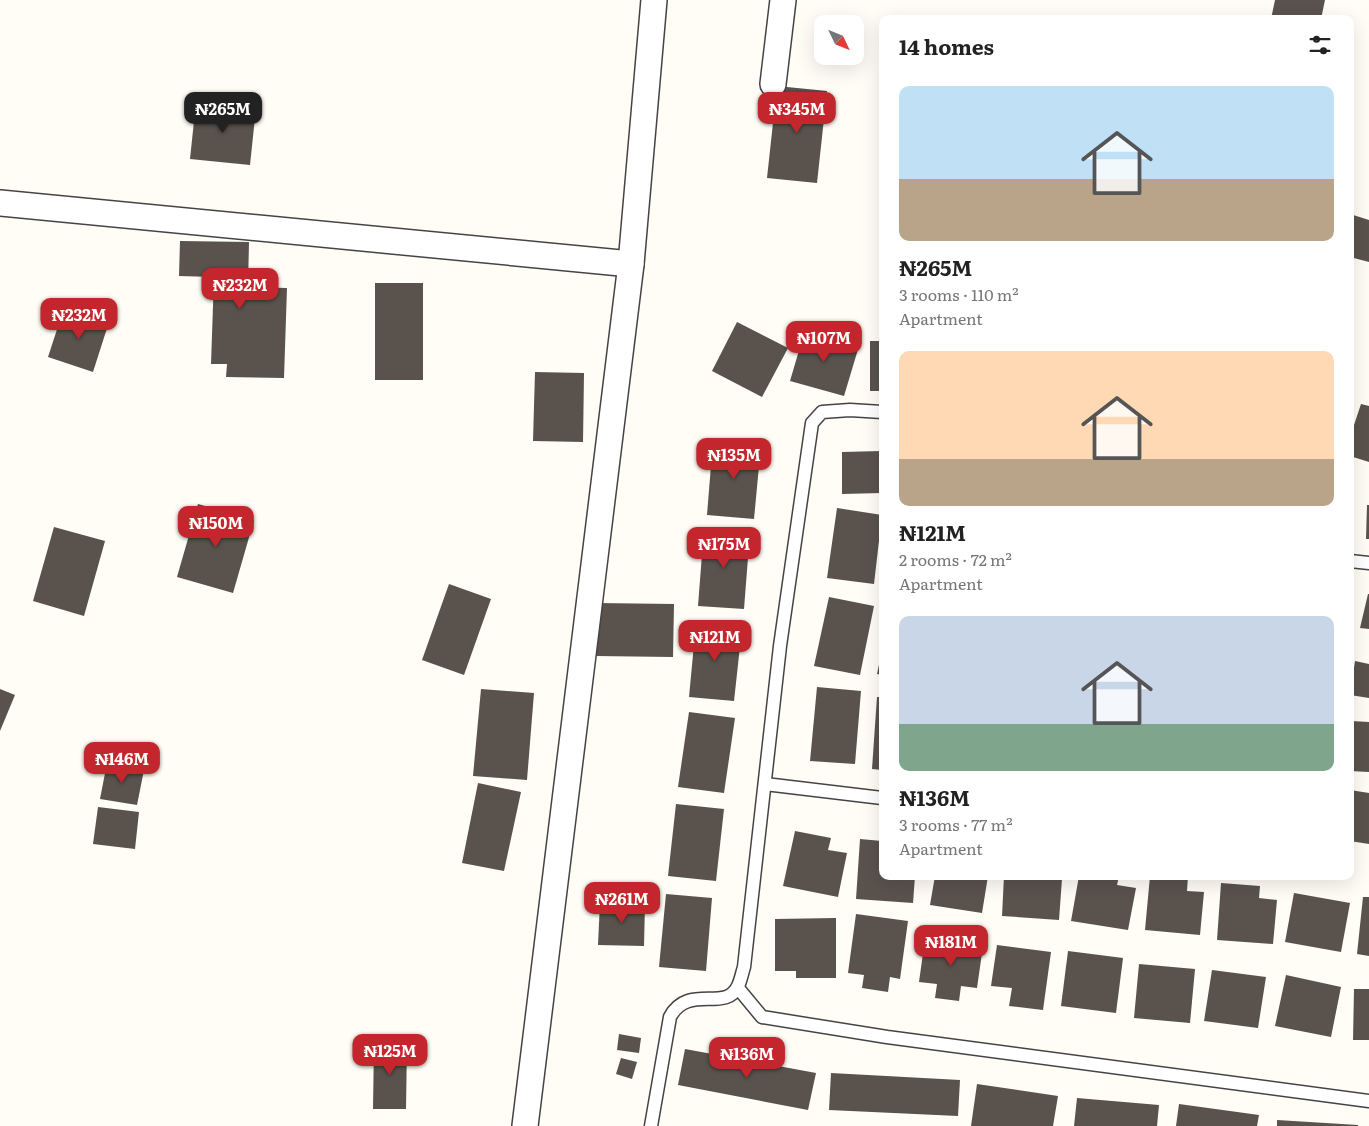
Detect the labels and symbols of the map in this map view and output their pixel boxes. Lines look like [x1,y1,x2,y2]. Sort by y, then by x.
north arrow [814,15,864,65]
pin: ₦265M [188,92,258,134]
pin: ₦345M [762,92,832,134]
pin: ₦232M [205,268,275,310]
pin: ₦232M [44,298,114,340]
pin: ₦107M [789,320,859,363]
pin: ₦135M [699,438,769,480]
pin: ₦150M [181,506,251,548]
pin: ₦175M [689,526,759,569]
pin: ₦121M [680,620,750,662]
pin: ₦146M [87,742,157,784]
pin: ₦261M [587,882,657,924]
pin: ₦181M [916,924,986,967]
pin: ₦125M [355,1034,425,1076]
pin: ₦136M [712,1036,782,1079]

